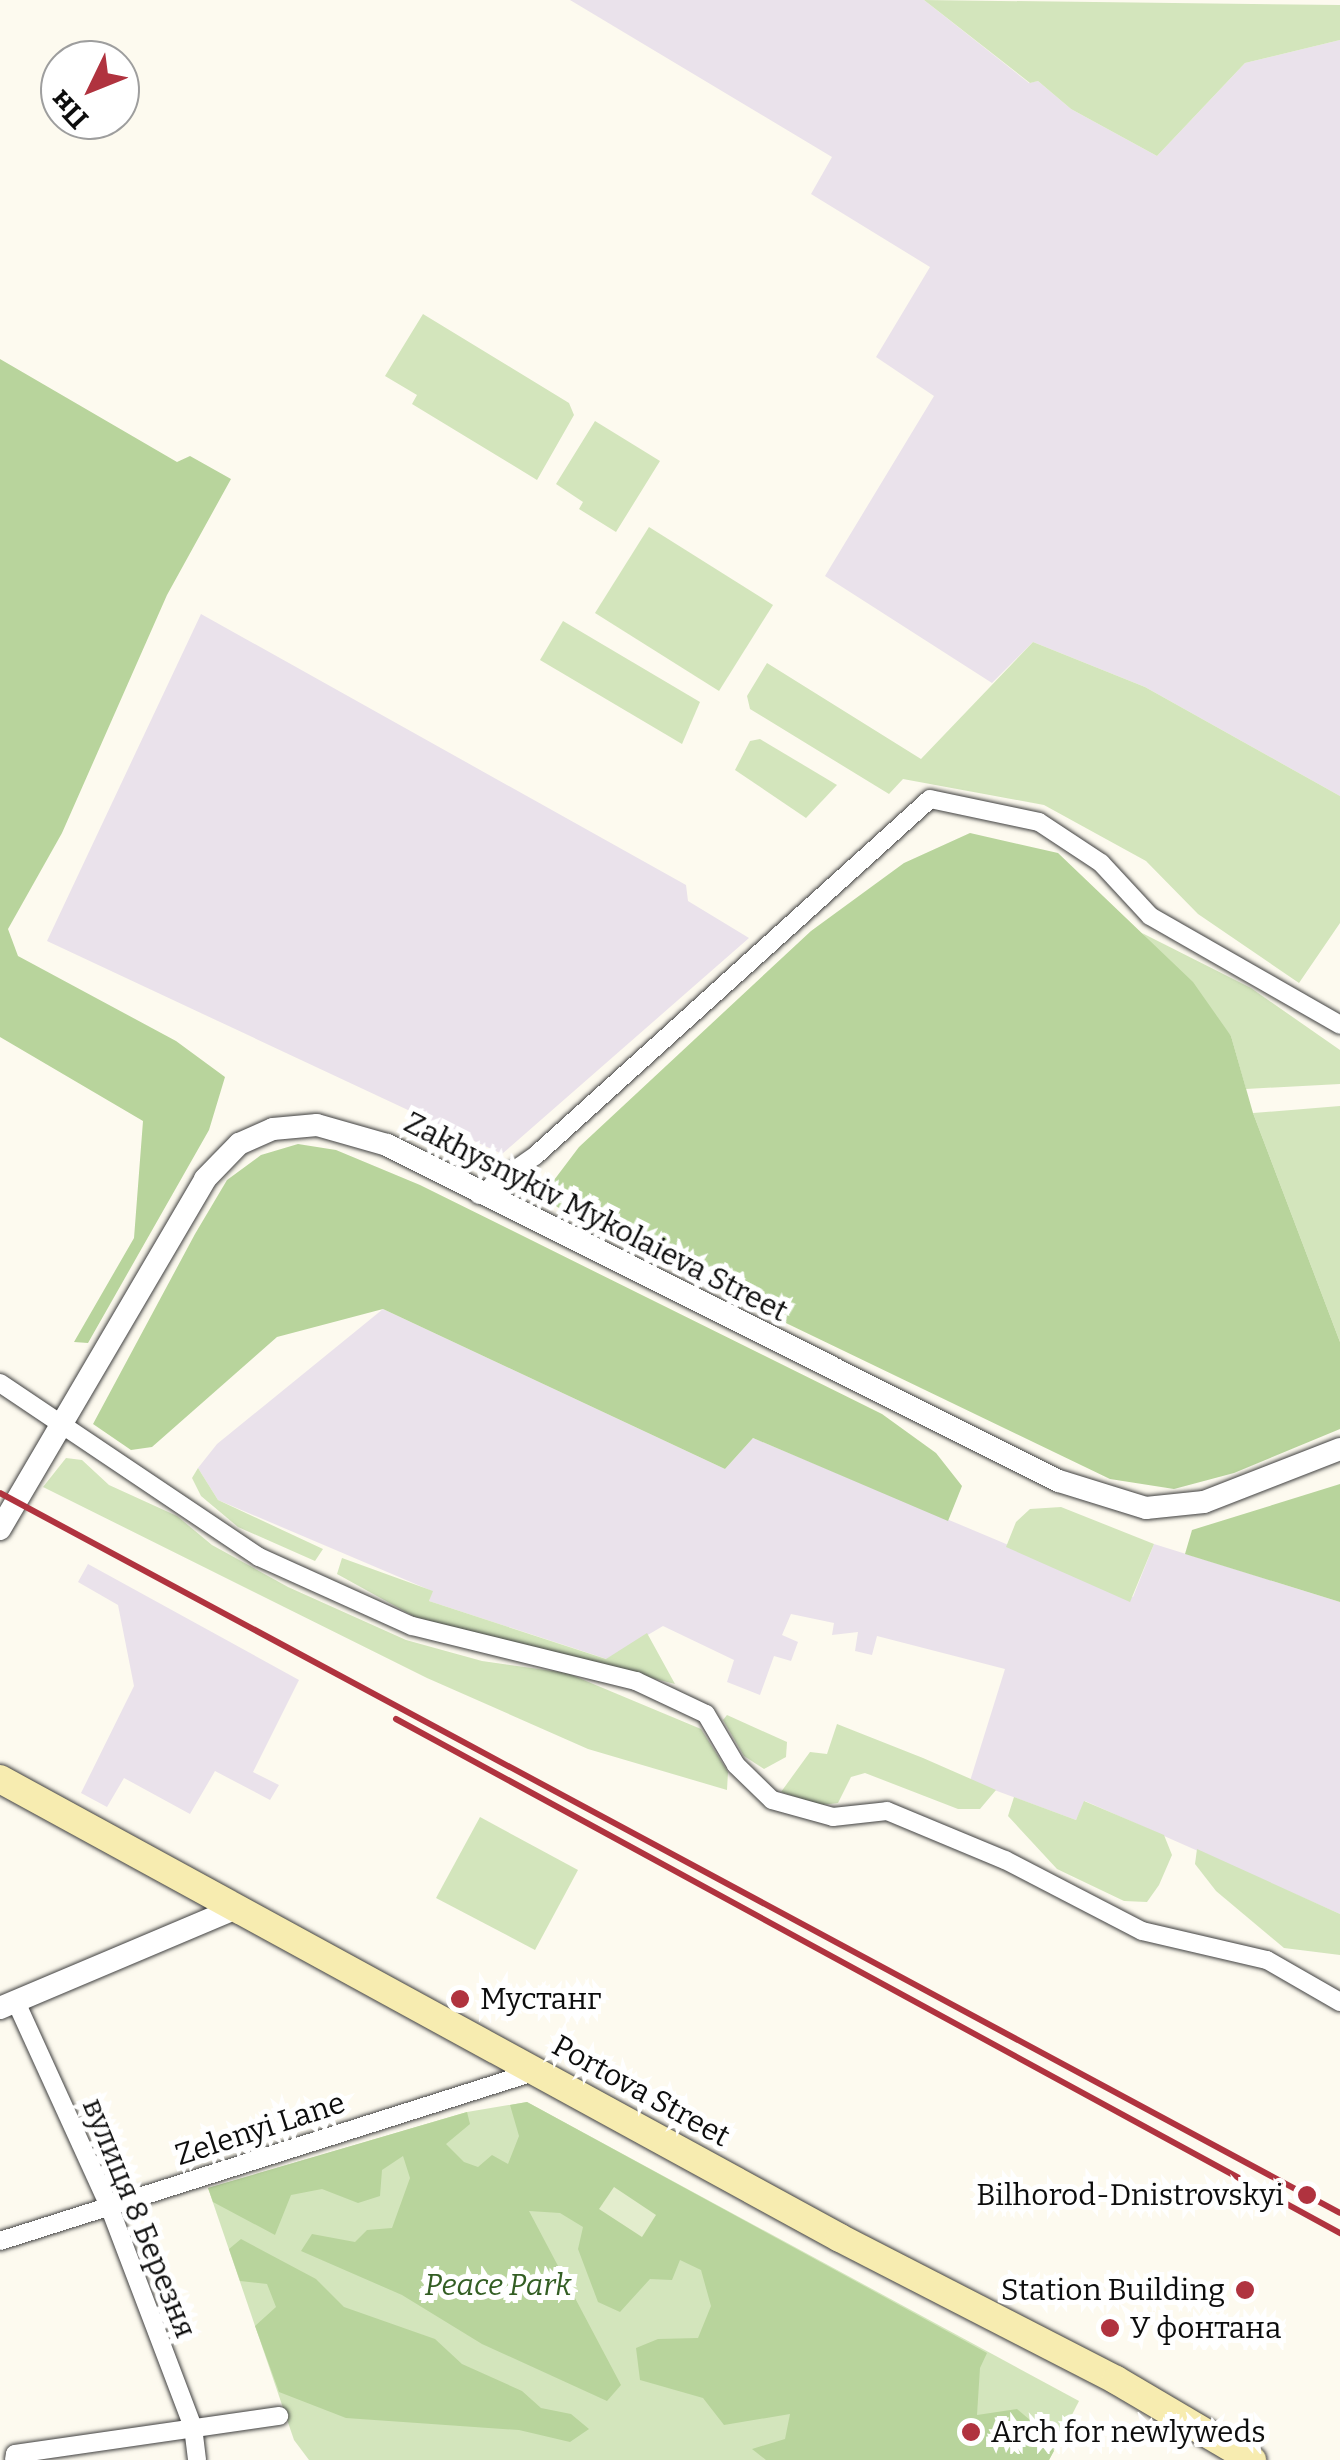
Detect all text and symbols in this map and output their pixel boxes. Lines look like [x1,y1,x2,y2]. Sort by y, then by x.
north arrow [40,40,140,140]
text: Пн [43,83,95,135]
street label: Zakhysnykiv Mykolaieva Street [398,1104,794,1330]
place label: Мустанг [480,1981,601,2017]
marker: Мустанг [449,1988,471,2010]
street label: Portova Street [546,2027,736,2155]
street label: Zelenyi Lane [171,2085,349,2173]
street label: вулиця 8 Березня [75,2093,203,2343]
place label: Bilhorod-Dnistrovskyi [976,2177,1284,2213]
marker: Bilhorod-Dnistrovskyi [1294,2182,1320,2208]
park label: Peace Park [425,2267,571,2303]
place label: Station Building [1001,2272,1225,2308]
marker: Station Building [1234,2279,1256,2301]
place label: У фонтана [1130,2310,1281,2346]
marker: У фонтана [1099,2317,1121,2339]
place label: Arch for newlyweds [991,2414,1266,2450]
marker: Arch for newlyweds [960,2421,982,2443]

